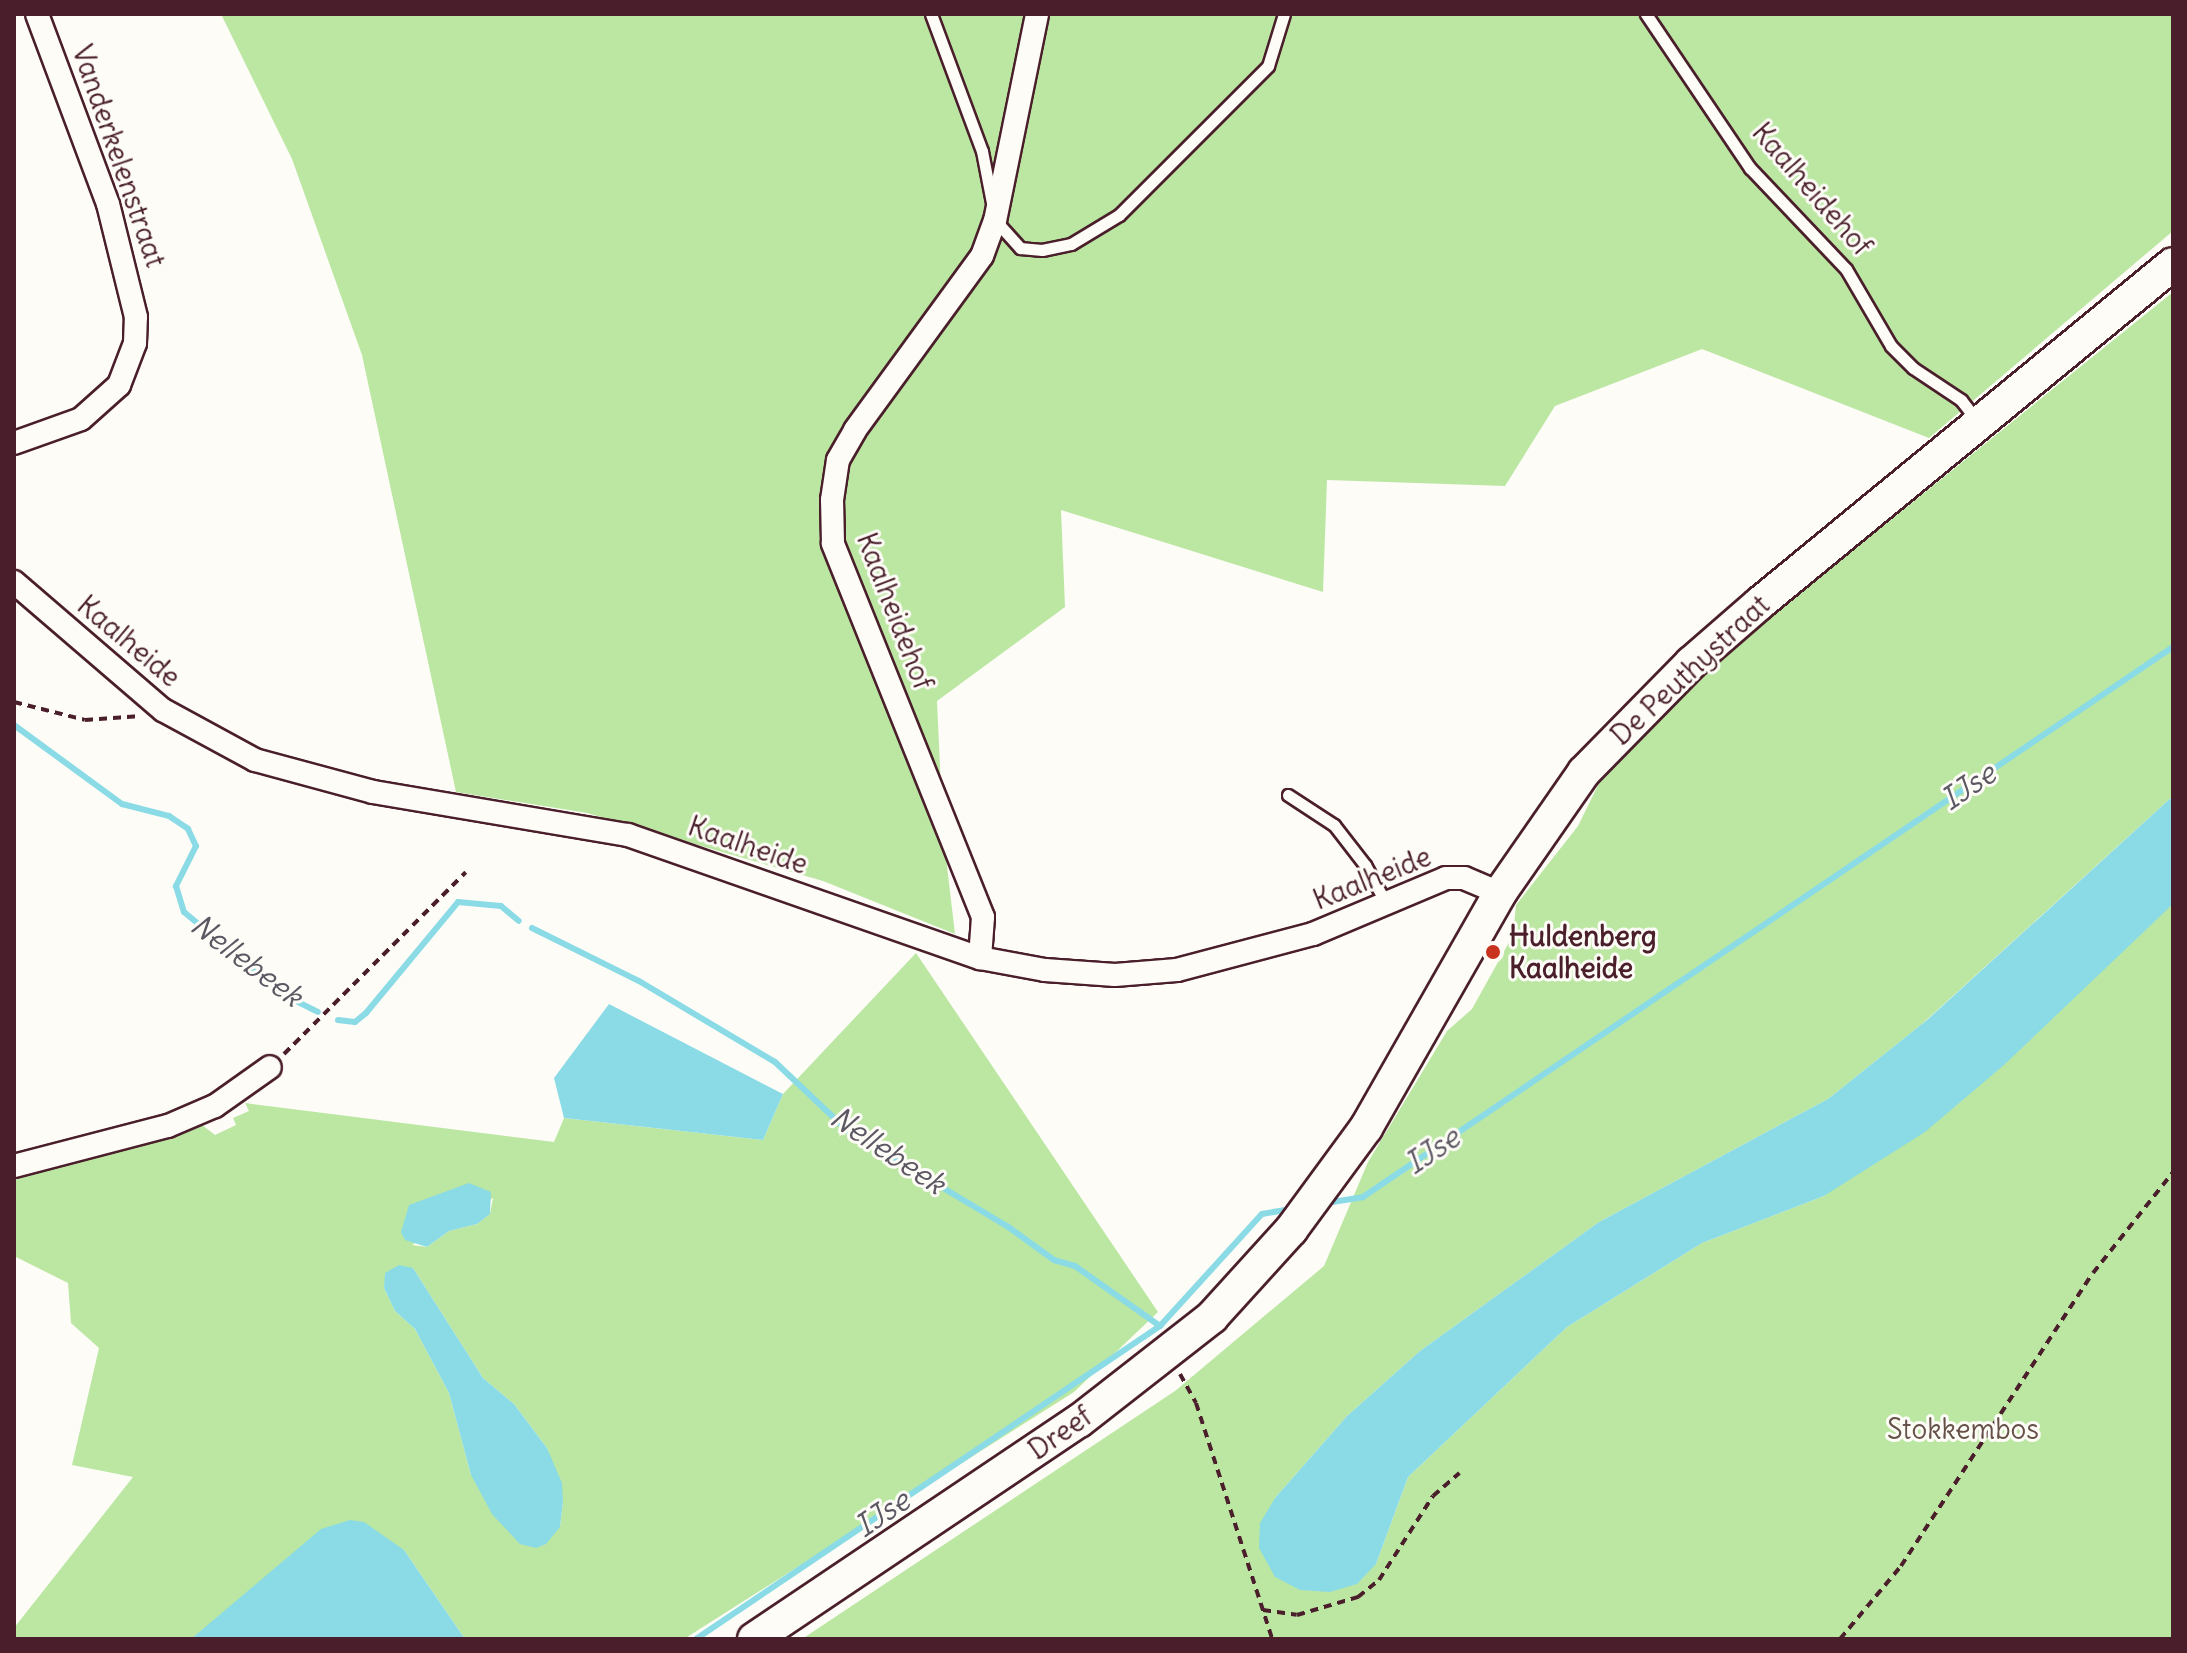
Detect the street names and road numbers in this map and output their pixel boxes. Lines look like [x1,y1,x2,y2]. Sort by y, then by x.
street label: Vanderkelenstraat [65,41,173,271]
street label: Kaalheidehof [1745,116,1879,262]
street label: Kaalheidehof [850,528,940,694]
street label: Kaalheide [71,588,187,694]
street label: De Peuthystraat [1604,588,1776,752]
street label: Kaalheide [684,809,812,881]
street label: Kaalheide [1308,839,1436,917]
street label: Dreef [1022,1399,1098,1467]

